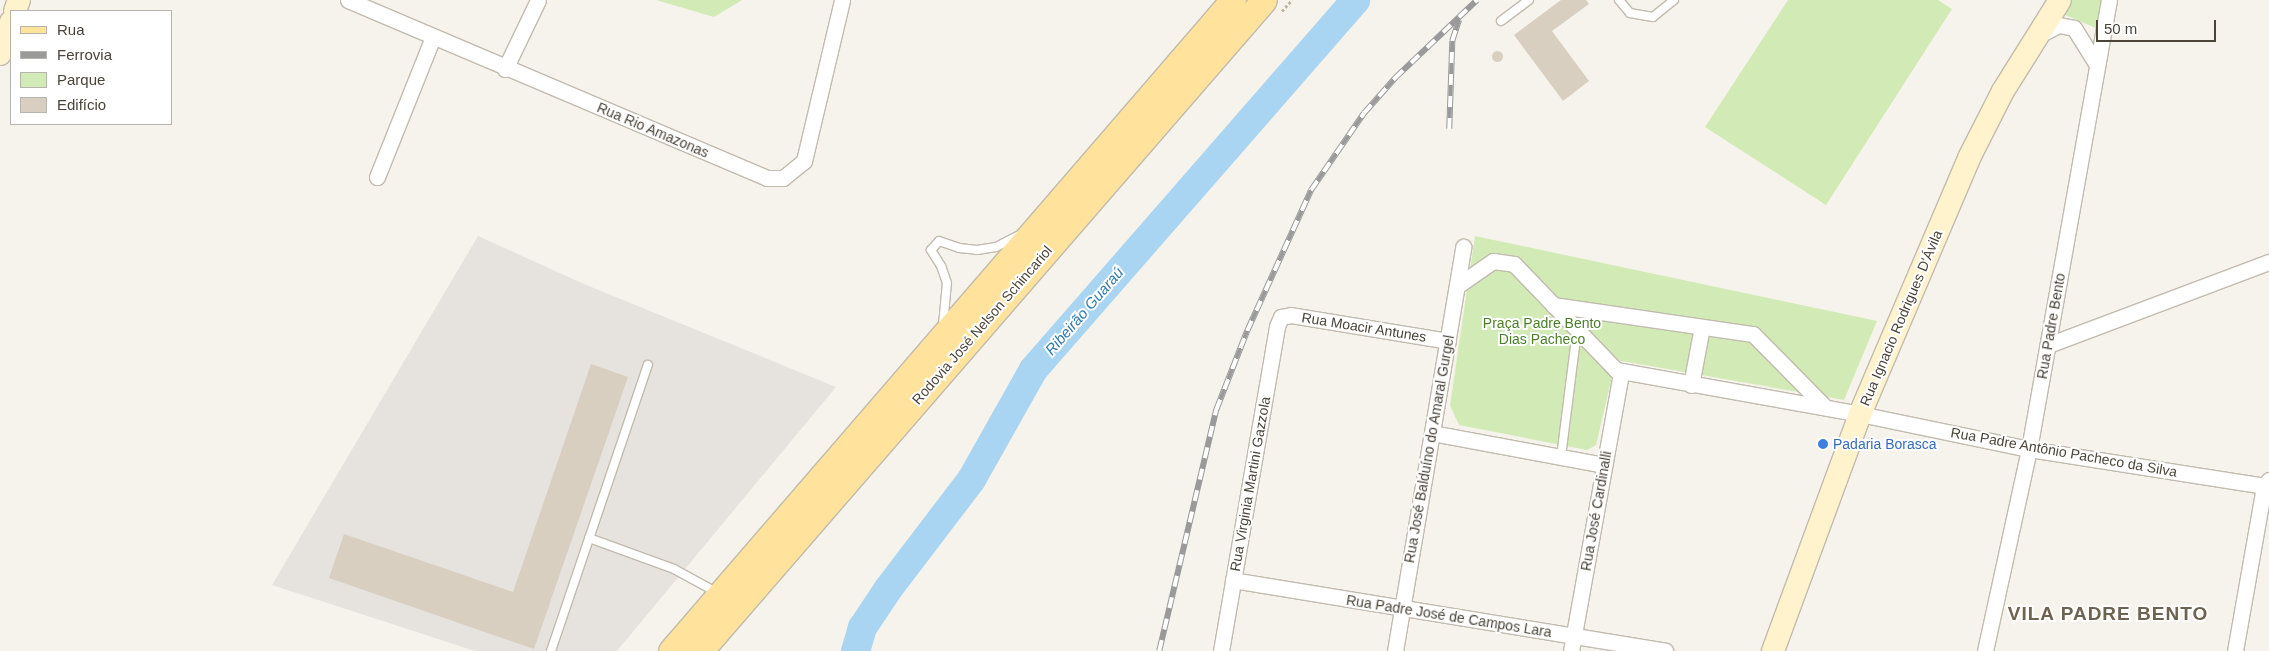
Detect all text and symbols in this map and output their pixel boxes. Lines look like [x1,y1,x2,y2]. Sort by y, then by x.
legend [10,10,172,125]
scale bar [2099,10,2219,42]
text: 50 m [2104,20,2137,37]
text: Rua [57,21,85,38]
text: Ferrovia [57,46,112,63]
text: Parque [57,71,105,88]
text: Edifício [57,96,106,113]
street label: Rua Rio Amazonas [594,99,712,161]
street label: Rua Ignacio Rodrigues D'Ávila [1856,228,1946,408]
street label: Rodovia José Nelson Schincariol [909,242,1055,408]
water label: Ribeirão Guaraú [1041,264,1127,358]
street label: Rua Padre Bento [2033,272,2069,380]
street label: Rua Moacir Antunes [1300,309,1428,345]
park label: Praça Padre Bento Dias Pacheco [1483,315,1601,348]
street label: Rua José Balduíno do Amaral Gurgel [1401,333,1457,565]
street label: Rua Virginia Martini Gazzola [1226,395,1274,573]
street label: Rua Padre Antônio Pacheco da Silva [1949,424,2179,480]
place label: Padaria Borasca [1833,436,1937,452]
marker: Padaria Borasca [1817,438,1829,450]
street label: Rua José Cardinalli [1577,450,1615,572]
street label: Rua Padre José de Campos Lara [1345,591,1553,641]
district label: VILA PADRE BENTO [2005,603,2211,625]

